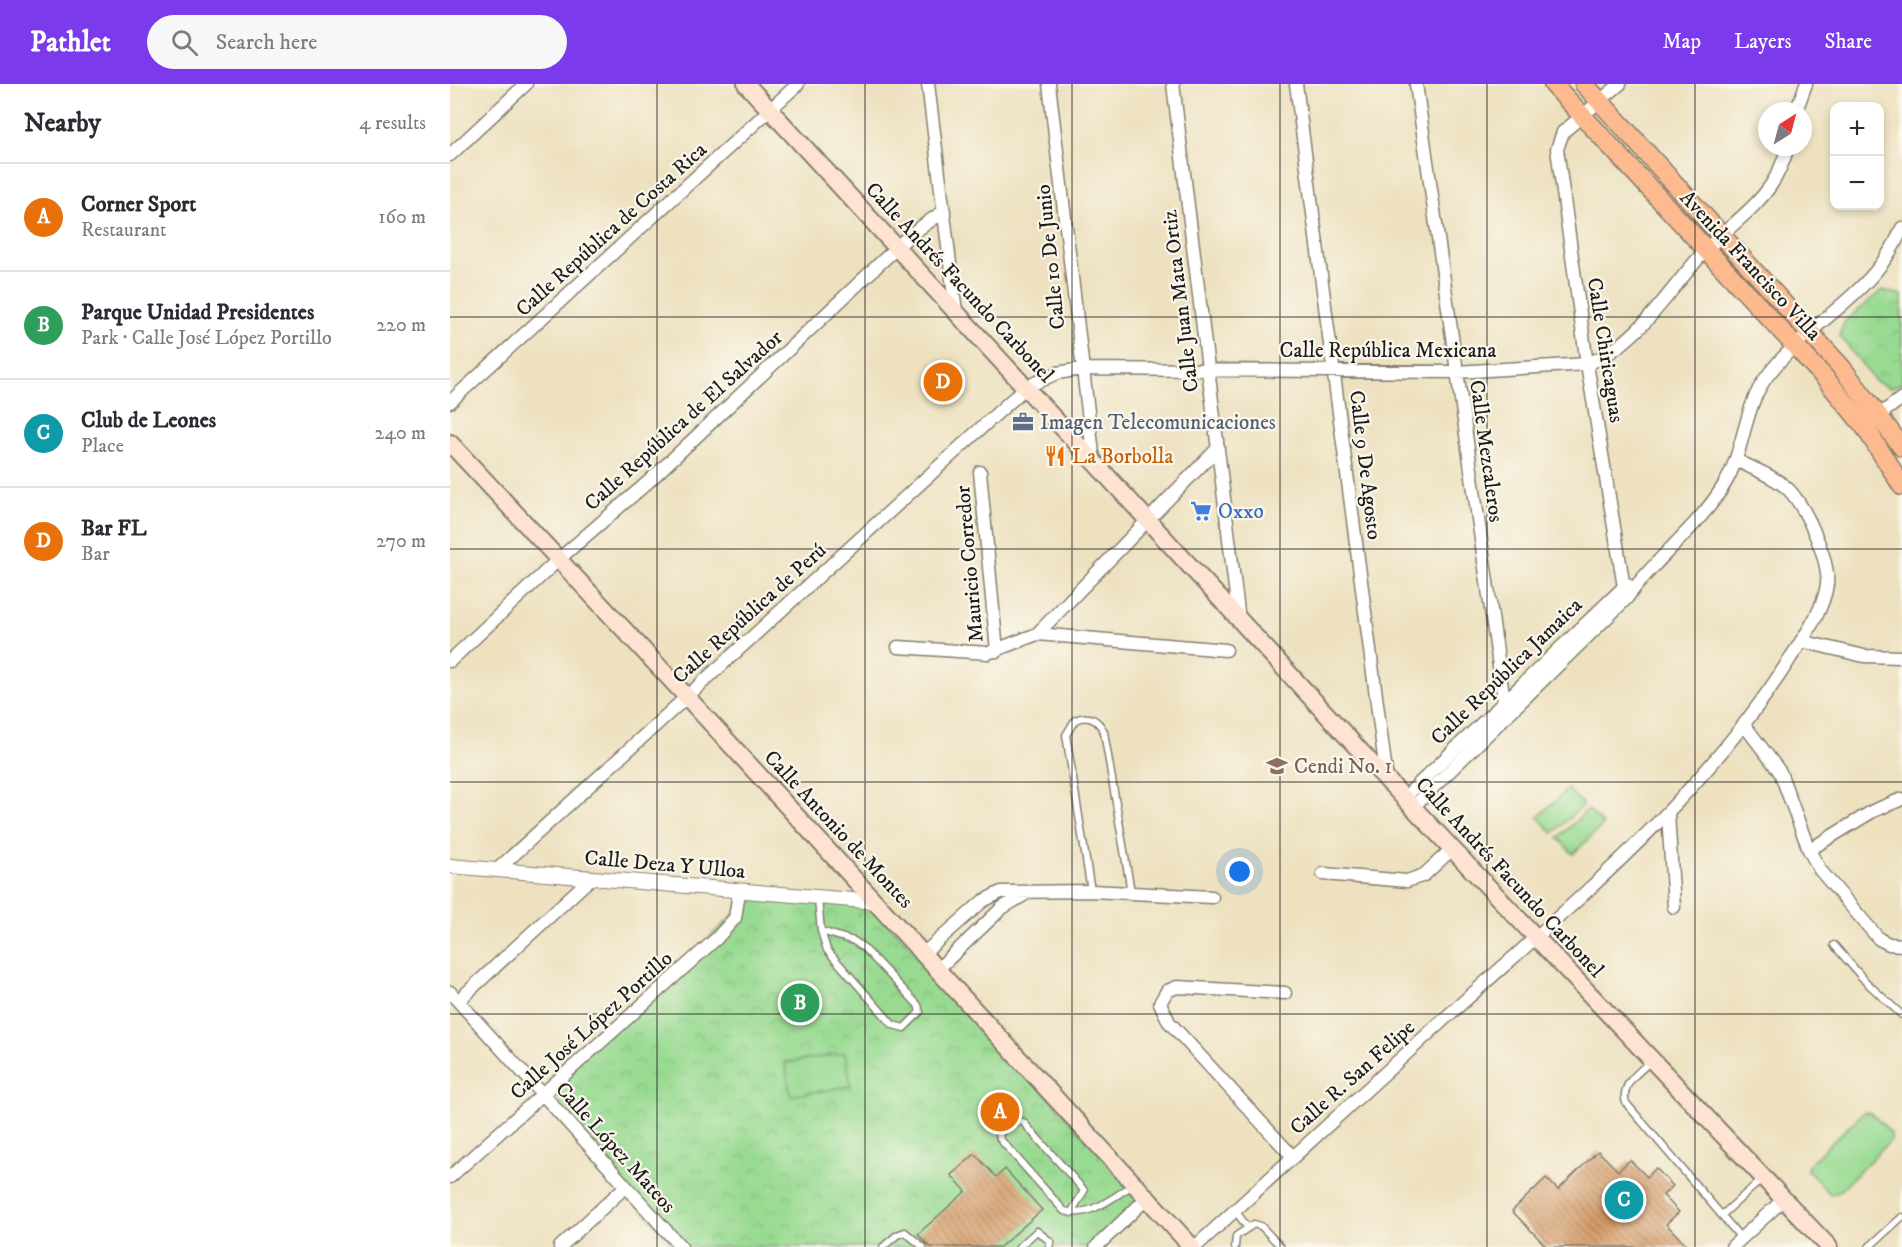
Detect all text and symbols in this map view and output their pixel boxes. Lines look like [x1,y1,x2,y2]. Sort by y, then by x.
search box [147,15,567,69]
text: Pathlet [30,25,111,60]
icon: search [168,26,201,59]
text: Search here [216,29,317,56]
text: Map [1662,29,1701,55]
text: Layers [1734,29,1792,55]
text: Share [1825,29,1872,55]
north arrow [1758,102,1812,156]
map controls [1830,102,1884,210]
button: + [1830,102,1884,156]
text: Nearby [24,107,101,140]
text: 4 results [359,111,426,136]
street label: Calle República de Costa Rica [511,137,713,322]
button: − [1830,156,1884,210]
street label: Calle Andrés Facundo Carbonel [860,177,1059,389]
street label: Calle 10 De Junio [1030,183,1072,331]
street label: Avenida Francisco Villa [1674,185,1827,346]
text: Corner Sport [81,191,196,218]
text: A [37,205,50,230]
text: 160 m [378,205,426,230]
street label: Calle Juan Mata Ortiz [1157,208,1205,393]
text: Restaurant [81,218,166,243]
street label: Calle Chiricaguas [1581,276,1629,425]
text: Parque Unidad Presidentes [81,299,314,326]
text: B [37,313,50,338]
text: 220 m [376,313,426,338]
street label: Calle República de El Salvador [579,325,788,517]
text: Park · Calle José López Portillo [81,326,332,351]
street label: Calle República Mexicana [1280,338,1497,364]
pin: D [924,360,962,404]
street label: Calle Mezcaleros [1463,378,1509,524]
street label: Calle 9 De Agosto [1343,389,1387,541]
text: Club de Leones [81,407,216,434]
office icon: Imagen Telecomunicaciones [1011,410,1035,434]
place label: Imagen Telecomunicaciones [1040,410,1276,436]
text: C [37,421,50,446]
text: 240 m [375,421,426,446]
text: Place [81,434,124,459]
restaurant icon: La Borbolla [1043,444,1067,468]
place label: La Borbolla [1072,444,1173,470]
street label: Mauricio Corredor [950,484,990,644]
supermarket icon: Oxxo [1189,499,1213,523]
place label: Oxxo [1218,499,1264,525]
text: Bar FL [81,515,147,542]
text: D [36,529,51,554]
text: 270 m [376,529,426,554]
street label: Calle República de Perú [667,538,832,690]
text: Bar [81,542,110,567]
street label: Calle República Jamaica [1425,593,1588,751]
street label: Calle Antonio de Montes [758,745,918,914]
school or university icon: Cendi No. 1 [1265,754,1289,778]
place label: Cendi No. 1 [1294,754,1392,780]
street label: Calle Andrés Facundo Carbonel [1410,772,1609,984]
street label: Calle Deza Y Ulloa [584,845,746,885]
your location [1225,857,1254,886]
street label: Calle José López Portillo [505,946,678,1106]
pin: B [780,980,820,1026]
street label: Calle R. San Felipe [1285,1015,1421,1141]
street label: Calle López Mateos [550,1077,681,1219]
pin: A [980,1090,1020,1134]
pin: C [1604,1178,1644,1222]

